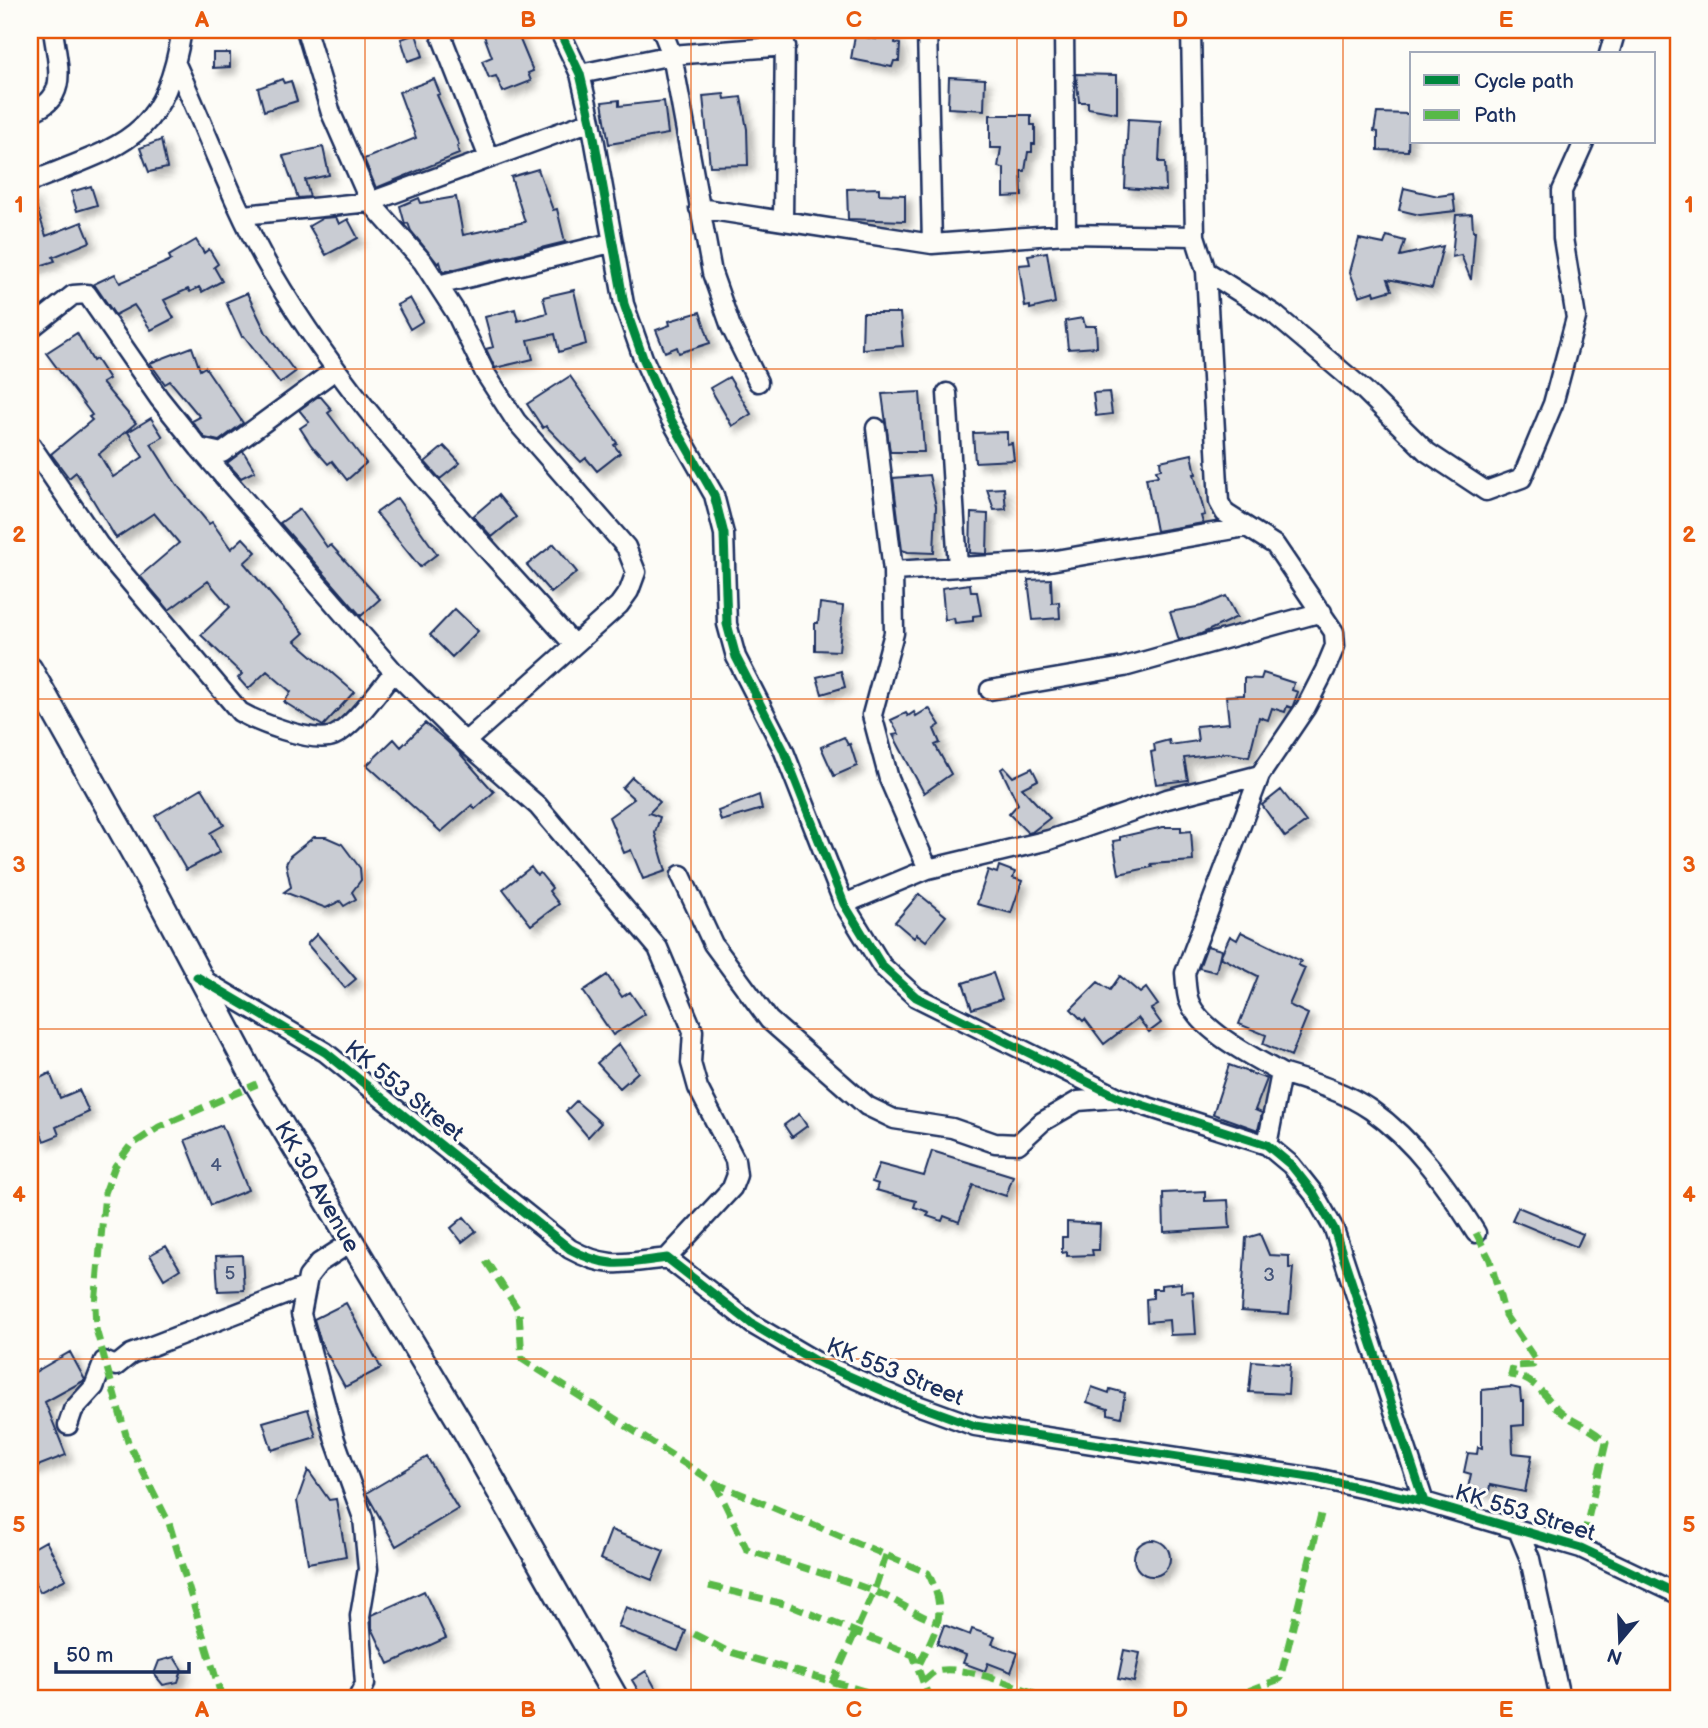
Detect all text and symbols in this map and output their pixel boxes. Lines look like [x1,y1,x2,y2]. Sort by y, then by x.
text: A [194,6,210,34]
text: B [520,6,536,34]
text: C [846,6,862,34]
text: D [1172,6,1188,34]
text: E [1499,6,1514,34]
legend [1410,52,1656,144]
text: Cycle path [1474,69,1574,94]
text: Path [1474,103,1516,128]
text: 1 [14,191,24,219]
text: 1 [1684,191,1694,219]
text: 2 [12,521,26,549]
text: 2 [1682,521,1696,549]
text: 3 [12,851,26,879]
text: 3 [1682,851,1696,879]
street label: KK 553 Street [339,1034,469,1148]
street label: KK 30 Avenue [268,1116,366,1258]
house number: 4 [210,1154,222,1177]
text: 4 [12,1181,26,1209]
text: 4 [1682,1181,1696,1209]
house number: 5 [225,1262,236,1285]
house number: 3 [1263,1264,1275,1287]
street label: KK 553 Street [822,1332,968,1412]
street label: KK 553 Street [1451,1478,1599,1548]
text: 5 [12,1511,26,1539]
text: 5 [1682,1511,1696,1539]
north arrow [1586,1606,1656,1676]
scale bar [56,1630,189,1674]
text: N [1604,1642,1625,1669]
text: 50 m [66,1643,113,1668]
text: A [194,1696,210,1724]
text: B [520,1696,536,1724]
text: C [846,1696,862,1724]
text: D [1172,1696,1188,1724]
text: E [1499,1696,1514,1724]

